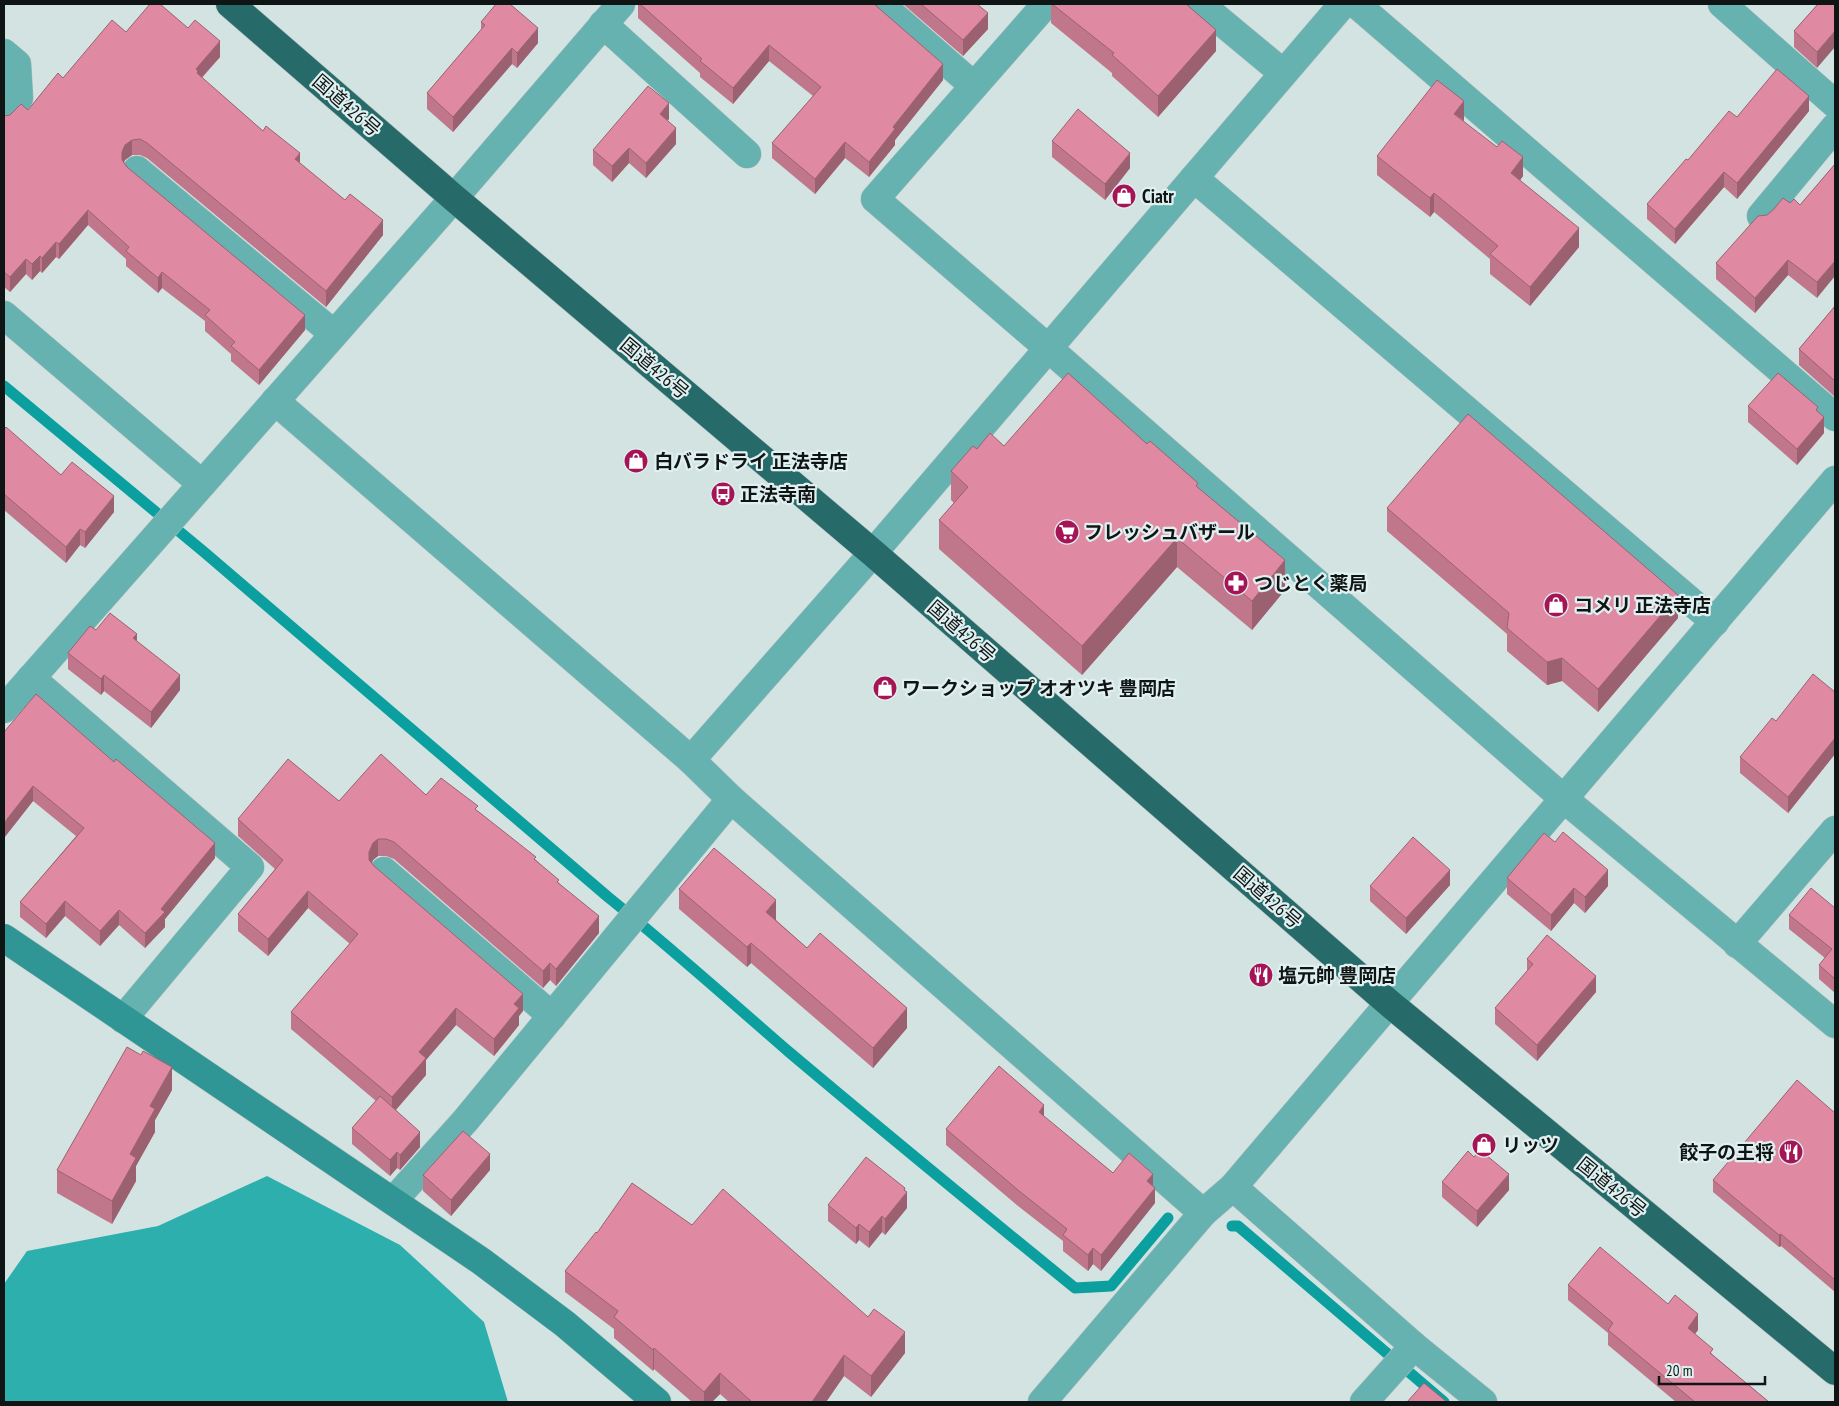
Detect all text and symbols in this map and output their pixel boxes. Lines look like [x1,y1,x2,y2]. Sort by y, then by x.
street label: 国道426号 [308,69,386,141]
shop icon: Ciatr [1111,183,1137,209]
place label: Ciatr [1142,184,1174,208]
street label: 国道426号 [616,332,694,404]
shop icon: 白バラドライ 正法寺店 [623,448,649,474]
place label: 白バラドライ 正法寺店 [654,449,848,473]
bus stop icon: 正法寺南 [710,481,736,507]
place label: 正法寺南 [740,482,816,506]
supermarket icon: フレッシュバザール [1054,519,1080,545]
place label: フレッシュバザール [1084,520,1255,544]
pharmacy icon: つじとく薬局 [1223,570,1249,596]
place label: つじとく薬局 [1254,571,1367,595]
shop icon: コメリ 正法寺店 [1543,592,1569,618]
place label: コメリ 正法寺店 [1574,593,1711,617]
street label: 国道426号 [923,595,1001,667]
shop icon: ワークショップ オオツキ 豊岡店 [872,675,898,701]
place label: ワークショップ オオツキ 豊岡店 [902,676,1176,700]
street label: 国道426号 [1229,861,1307,933]
restaurant icon: 塩元帥 豊岡店 [1248,962,1274,988]
place label: 塩元帥 豊岡店 [1278,963,1396,987]
shop icon: リッツ [1471,1132,1497,1158]
place label: リッツ [1502,1133,1559,1157]
restaurant icon: 餃子の王将 [1778,1139,1804,1165]
place label: 餃子の王将 [1679,1140,1774,1164]
street label: 国道426号 [1572,1152,1652,1222]
scale bar [1659,1354,1765,1386]
text: 20 m [1666,1361,1692,1380]

